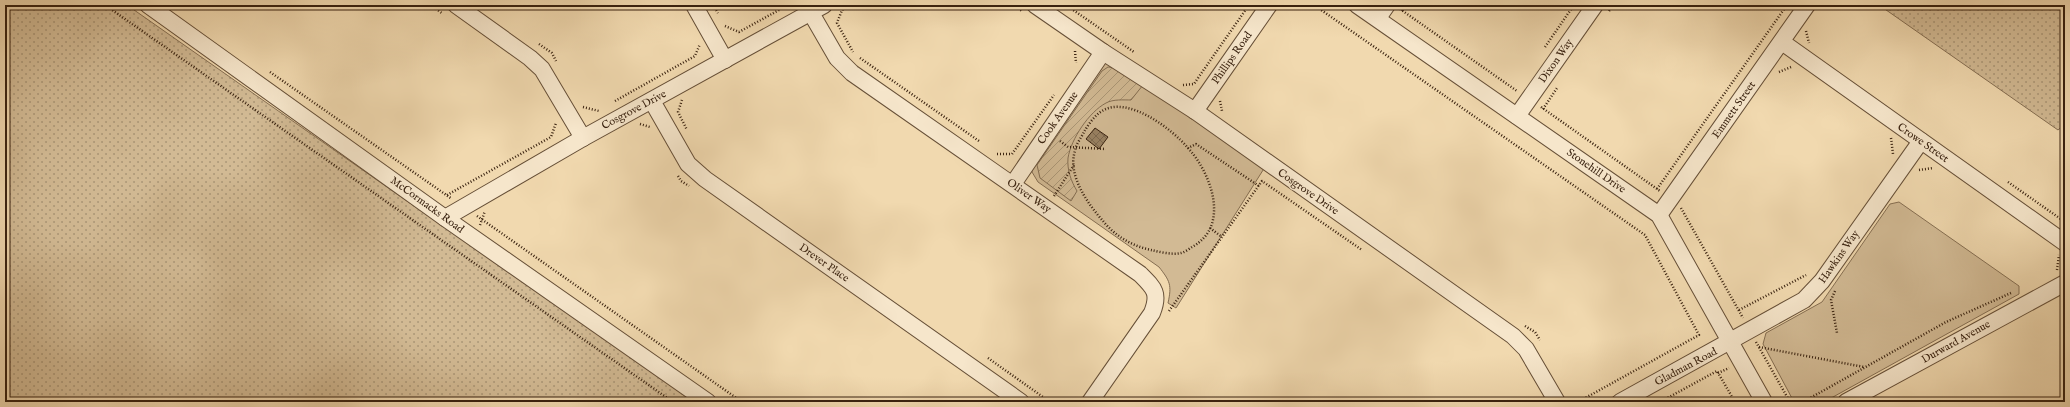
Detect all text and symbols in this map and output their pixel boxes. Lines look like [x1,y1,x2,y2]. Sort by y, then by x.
street label: Phillips Road [1209,29,1255,87]
street label: Dixon Way [1536,36,1577,86]
street label: Emmett Street [1709,78,1759,141]
street label: Cosgrove Drive [599,87,669,133]
street label: Cook Avenue [1035,89,1081,147]
street label: Crowe Street [1895,120,1952,166]
street label: Stonehill Drive [1564,145,1628,197]
street label: Cosgrove Drive [1275,166,1341,218]
street label: McCormacks Road [387,174,467,237]
street label: Oliver Way [1004,176,1054,217]
street label: Hawkins Way [1815,227,1863,286]
street label: Drever Place [796,241,852,285]
street label: Durward Avenue [1919,317,1993,367]
street label: Gladman Road [1652,345,1720,389]

